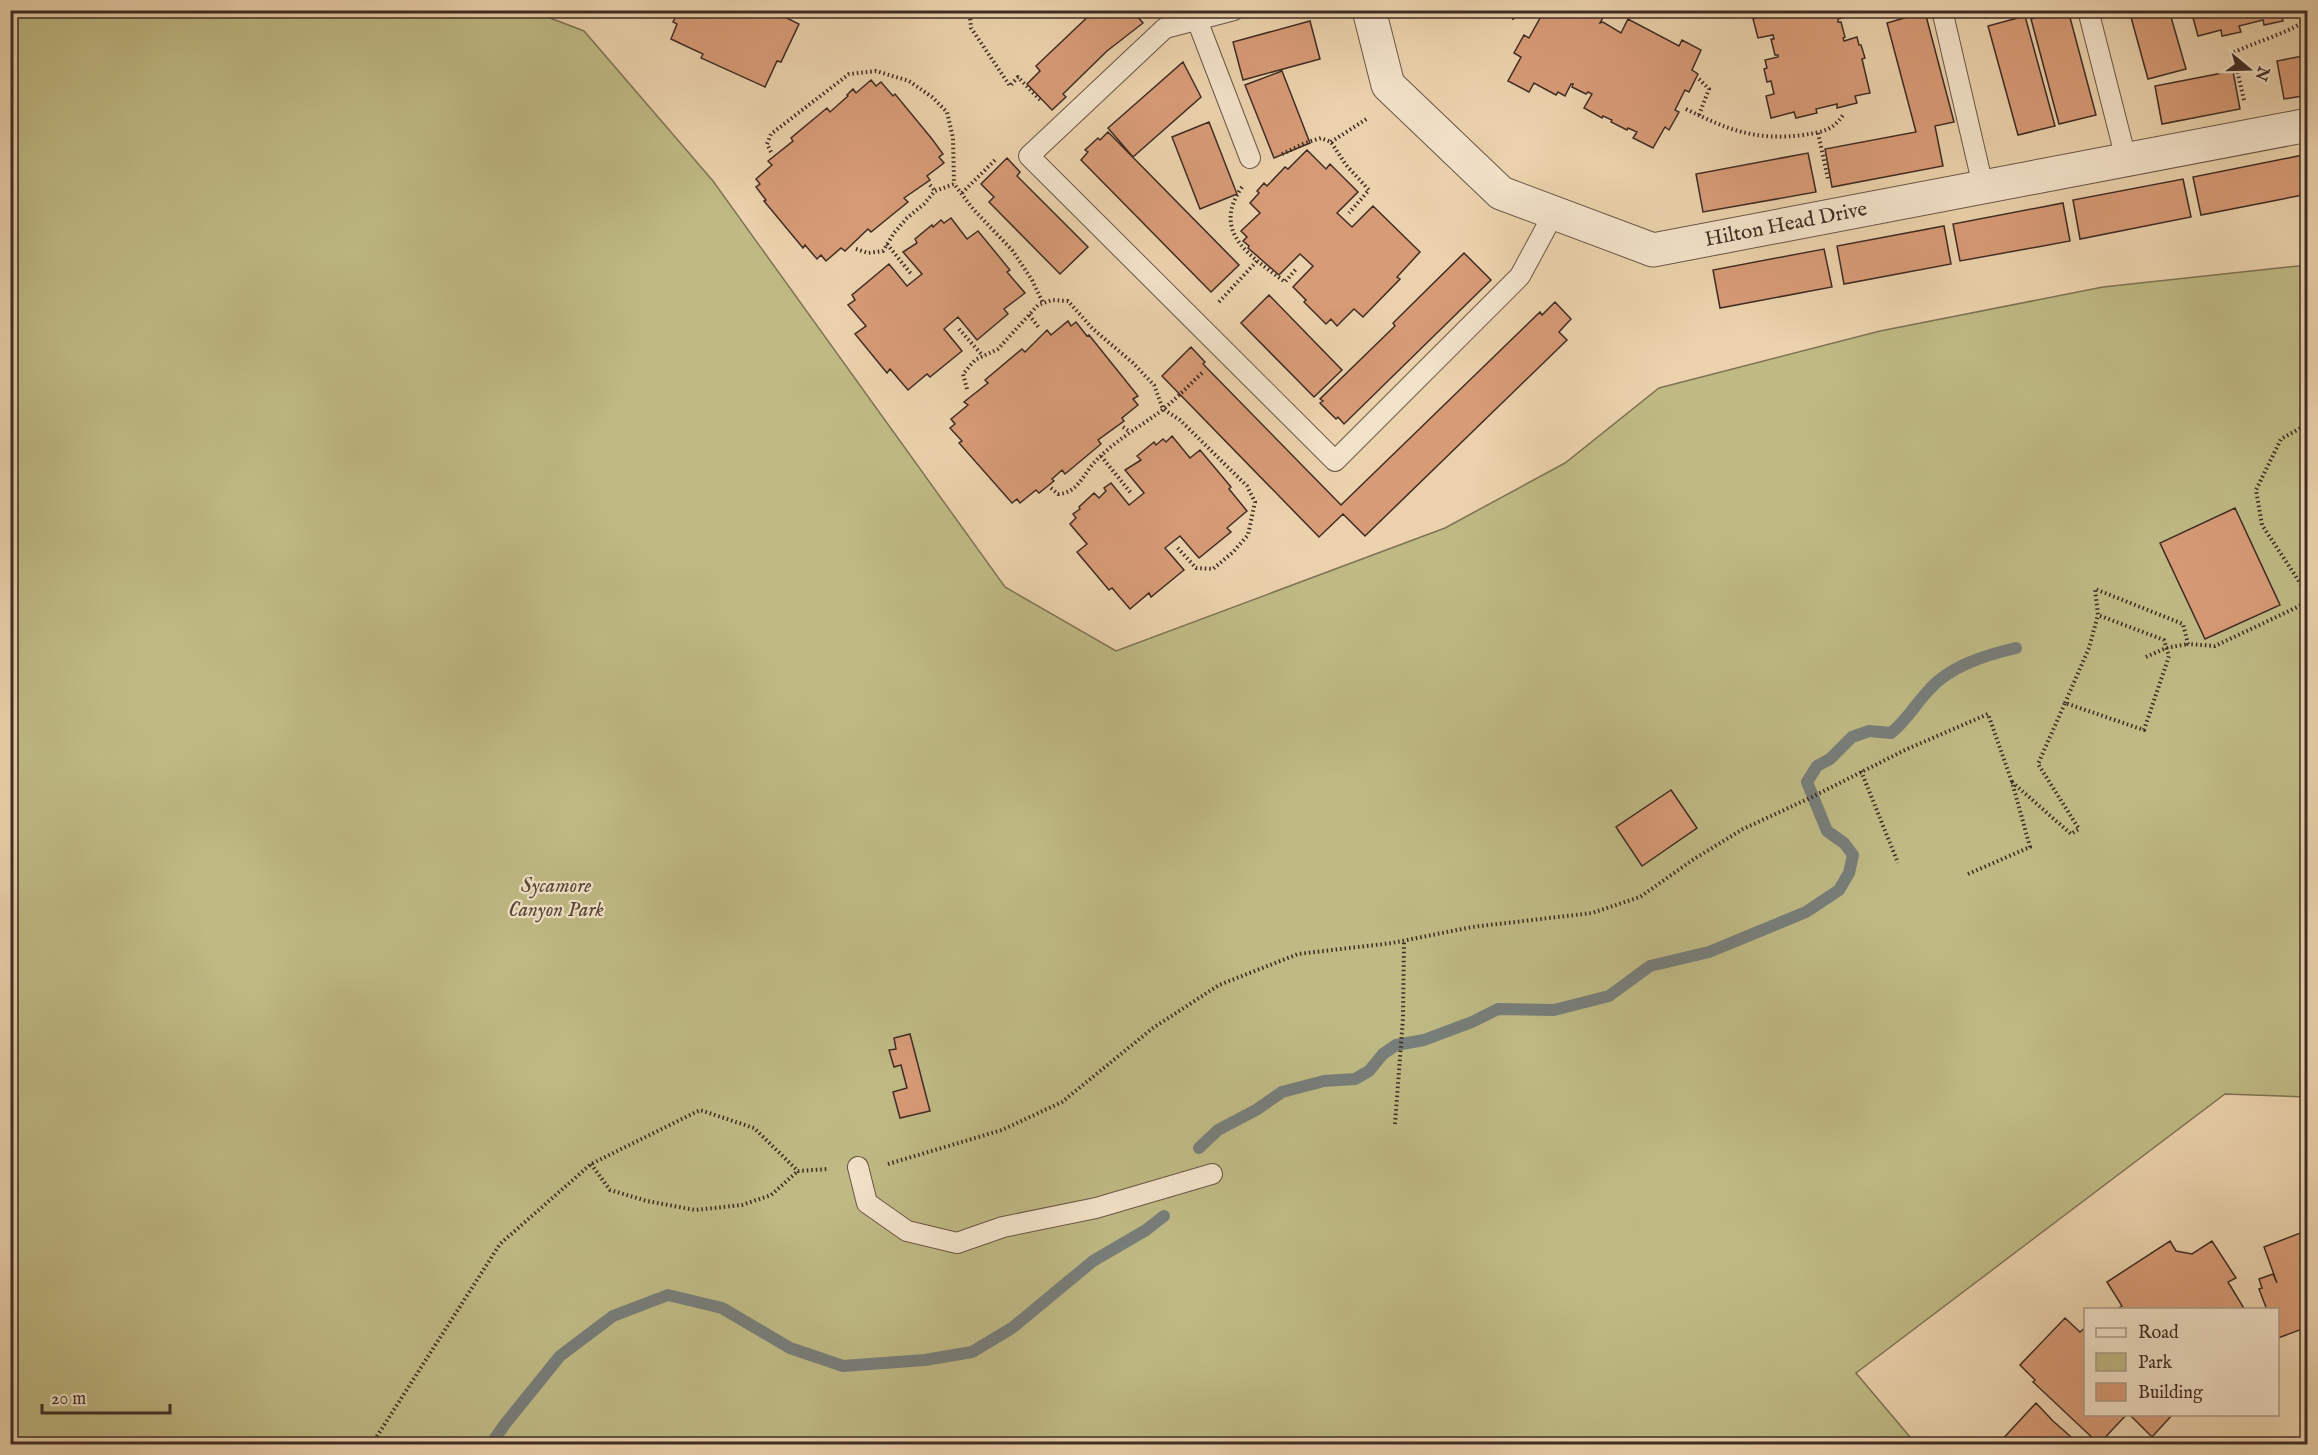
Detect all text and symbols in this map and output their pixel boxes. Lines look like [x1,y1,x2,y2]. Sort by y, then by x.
north arrow [2219,39,2279,99]
text: N [2250,62,2273,83]
street label: Hilton Head Drive [1703,196,1870,254]
park label: Sycamore Canyon Park [508,873,604,924]
legend [2084,1308,2279,1416]
text: Road [2138,1322,2179,1345]
text: Park [2138,1352,2173,1375]
scale bar [42,1377,170,1415]
text: Building [2138,1382,2203,1405]
text: 20 m [51,1388,86,1411]

